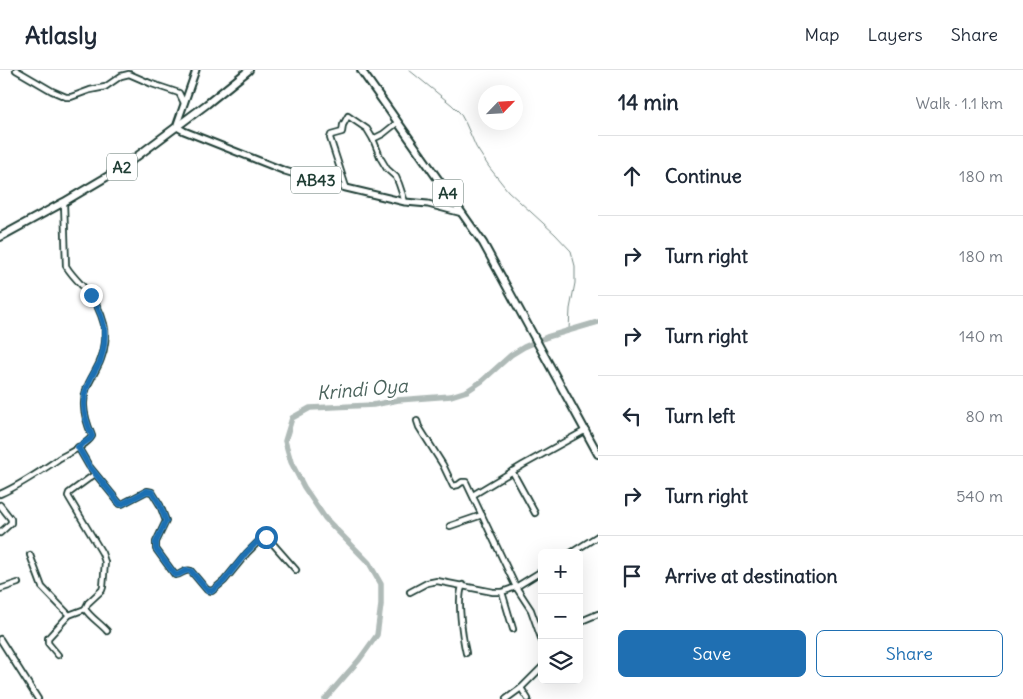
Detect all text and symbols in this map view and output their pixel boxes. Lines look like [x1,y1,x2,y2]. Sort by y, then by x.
text: Atlasly [25,20,97,50]
text: Map [804,23,839,46]
text: Layers [867,23,923,46]
text: Share [951,23,998,46]
north arrow [478,85,523,130]
text: 14 min [618,89,679,116]
text: Walk · 1.1 km [916,93,1003,113]
road number: A2 [107,154,137,180]
icon: ahead [618,162,646,190]
text: Continue [665,164,742,188]
road number: AB43 [291,166,341,194]
text: 180 m [959,166,1003,186]
road number: A4 [433,180,463,206]
icon: right [618,242,646,270]
text: Turn right [665,244,748,268]
text: 180 m [959,246,1003,266]
route end [80,284,103,307]
icon: right [618,322,646,350]
text: Turn right [665,324,748,348]
text: 140 m [959,326,1003,346]
water label: Krindi Oya [316,373,410,405]
icon: left [618,402,646,430]
text: Turn left [665,404,735,428]
text: 80 m [965,406,1003,426]
icon: right [618,482,646,510]
text: Turn right [665,484,748,508]
text: 540 m [956,486,1003,506]
route start [255,526,278,549]
map controls [538,549,583,684]
button: + [538,549,583,594]
icon: arrive [618,562,646,590]
text: Arrive at destination [665,564,838,588]
button: − [538,594,583,639]
button: Save [618,630,806,677]
button: Share [816,630,1003,677]
button: layers [538,639,583,684]

